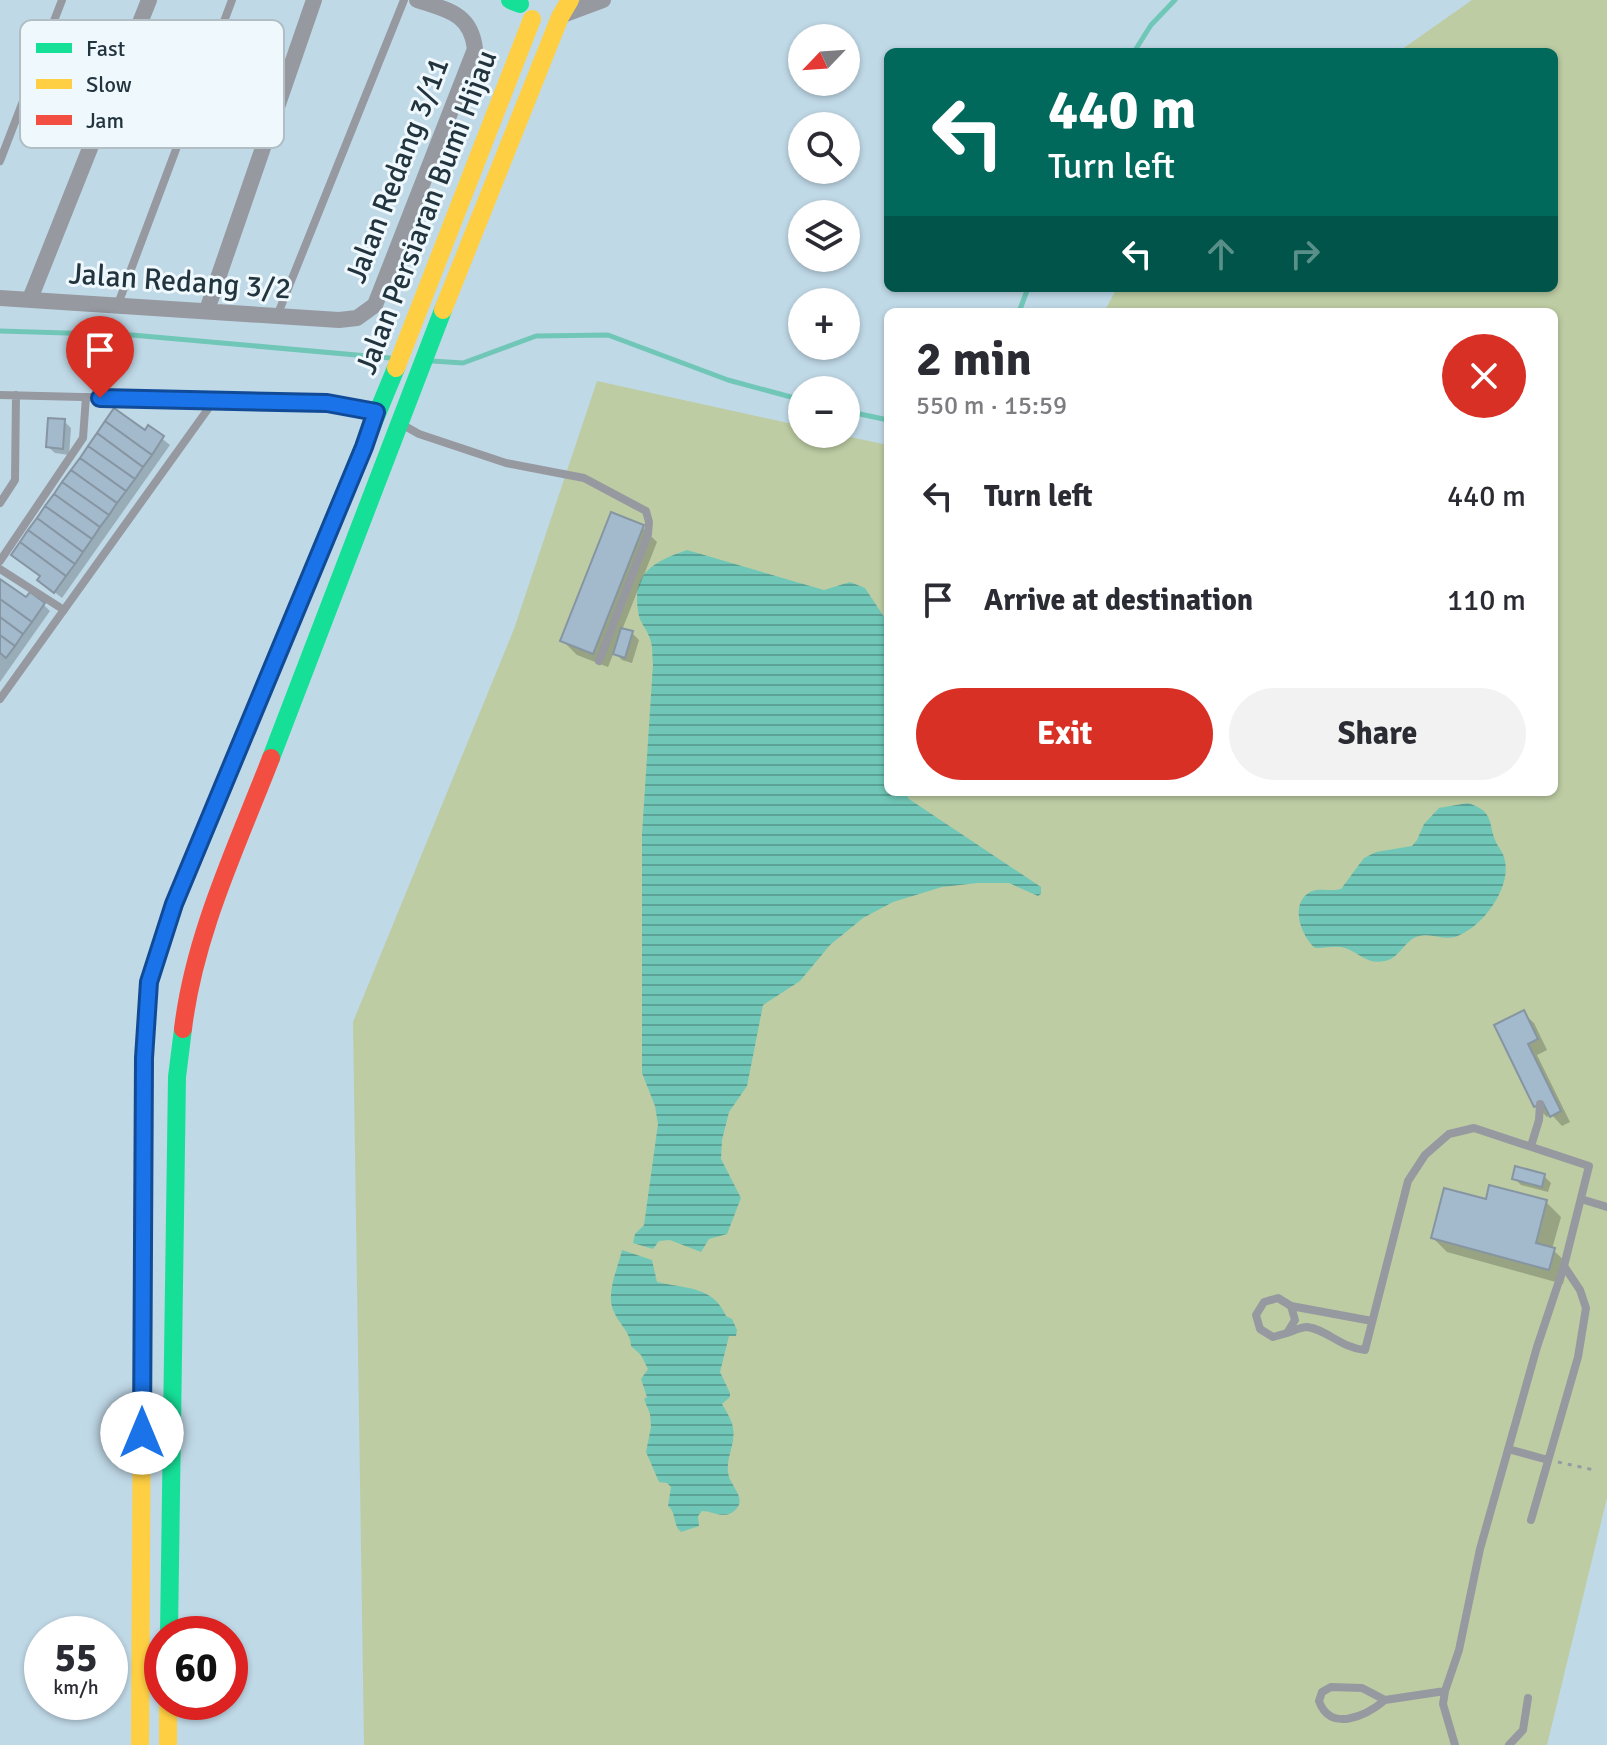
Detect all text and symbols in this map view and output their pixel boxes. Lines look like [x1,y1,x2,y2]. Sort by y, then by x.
legend [20,20,284,148]
north arrow [788,24,860,96]
map controls [788,24,860,448]
text: Fast [86,35,126,62]
street label: Jalan Persiaran Bumi Hijau [348,45,505,379]
street label: Jalan Redang 3/11 [337,52,458,288]
text: Slow [86,71,132,98]
text: 440 m [1048,75,1196,144]
icon: left [916,80,1020,184]
text: Jam [86,107,124,134]
button: search [788,112,860,184]
text: Turn left [1048,144,1175,189]
button: layers [788,200,860,272]
icon: left [1115,232,1159,276]
icon: ahead [1199,232,1243,276]
icon: right [1283,232,1327,276]
street label: Jalan Redang 3/2 [68,255,292,308]
button: + [788,288,860,360]
pin [66,316,134,398]
icon: arrive [78,328,122,372]
text: 2 min [916,330,1032,389]
button: close [1442,334,1526,418]
button: − [788,376,860,448]
text: 550 m · 15:59 [916,390,1067,422]
icon: left [916,474,960,518]
text: Turn left [984,478,1093,515]
text: 440 m [1447,478,1526,515]
icon: arrive [916,578,960,622]
text: Arrive at destination [984,582,1253,619]
text: 110 m [1447,582,1526,619]
button: Exit [916,688,1213,780]
button: Share [1229,688,1526,780]
position arrow [100,1391,184,1475]
speed limit sign: 60 [144,1616,248,1720]
text: 55 [54,1633,98,1683]
text: km/h [53,1675,99,1700]

